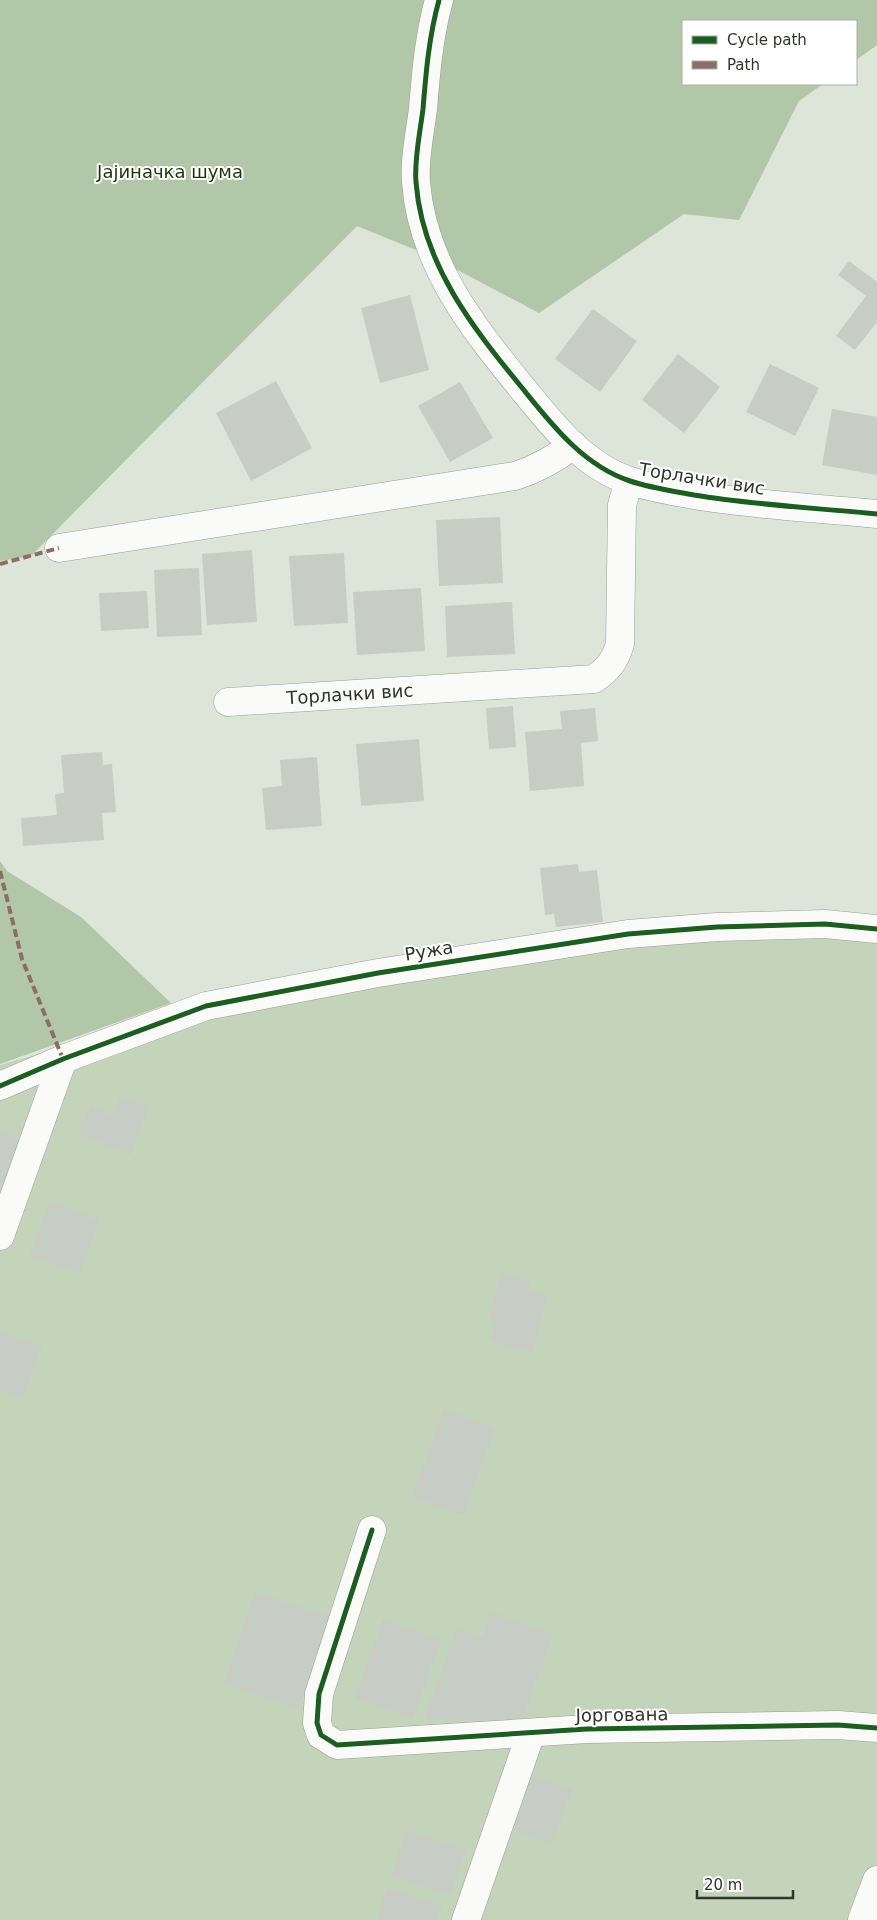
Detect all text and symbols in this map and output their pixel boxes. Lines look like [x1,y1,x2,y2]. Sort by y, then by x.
legend [682,20,857,85]
text: Cycle path [727,31,807,49]
text: Path [727,56,760,74]
park label: Јајиначка шума [96,161,243,182]
street label: Торлачки вис [637,458,766,499]
street label: Торлачки вис [285,679,414,708]
street label: Ружа [403,936,455,965]
street label: Јоргована [574,1703,668,1726]
scale bar [697,1868,793,1900]
text: 20 m [704,1876,742,1894]

